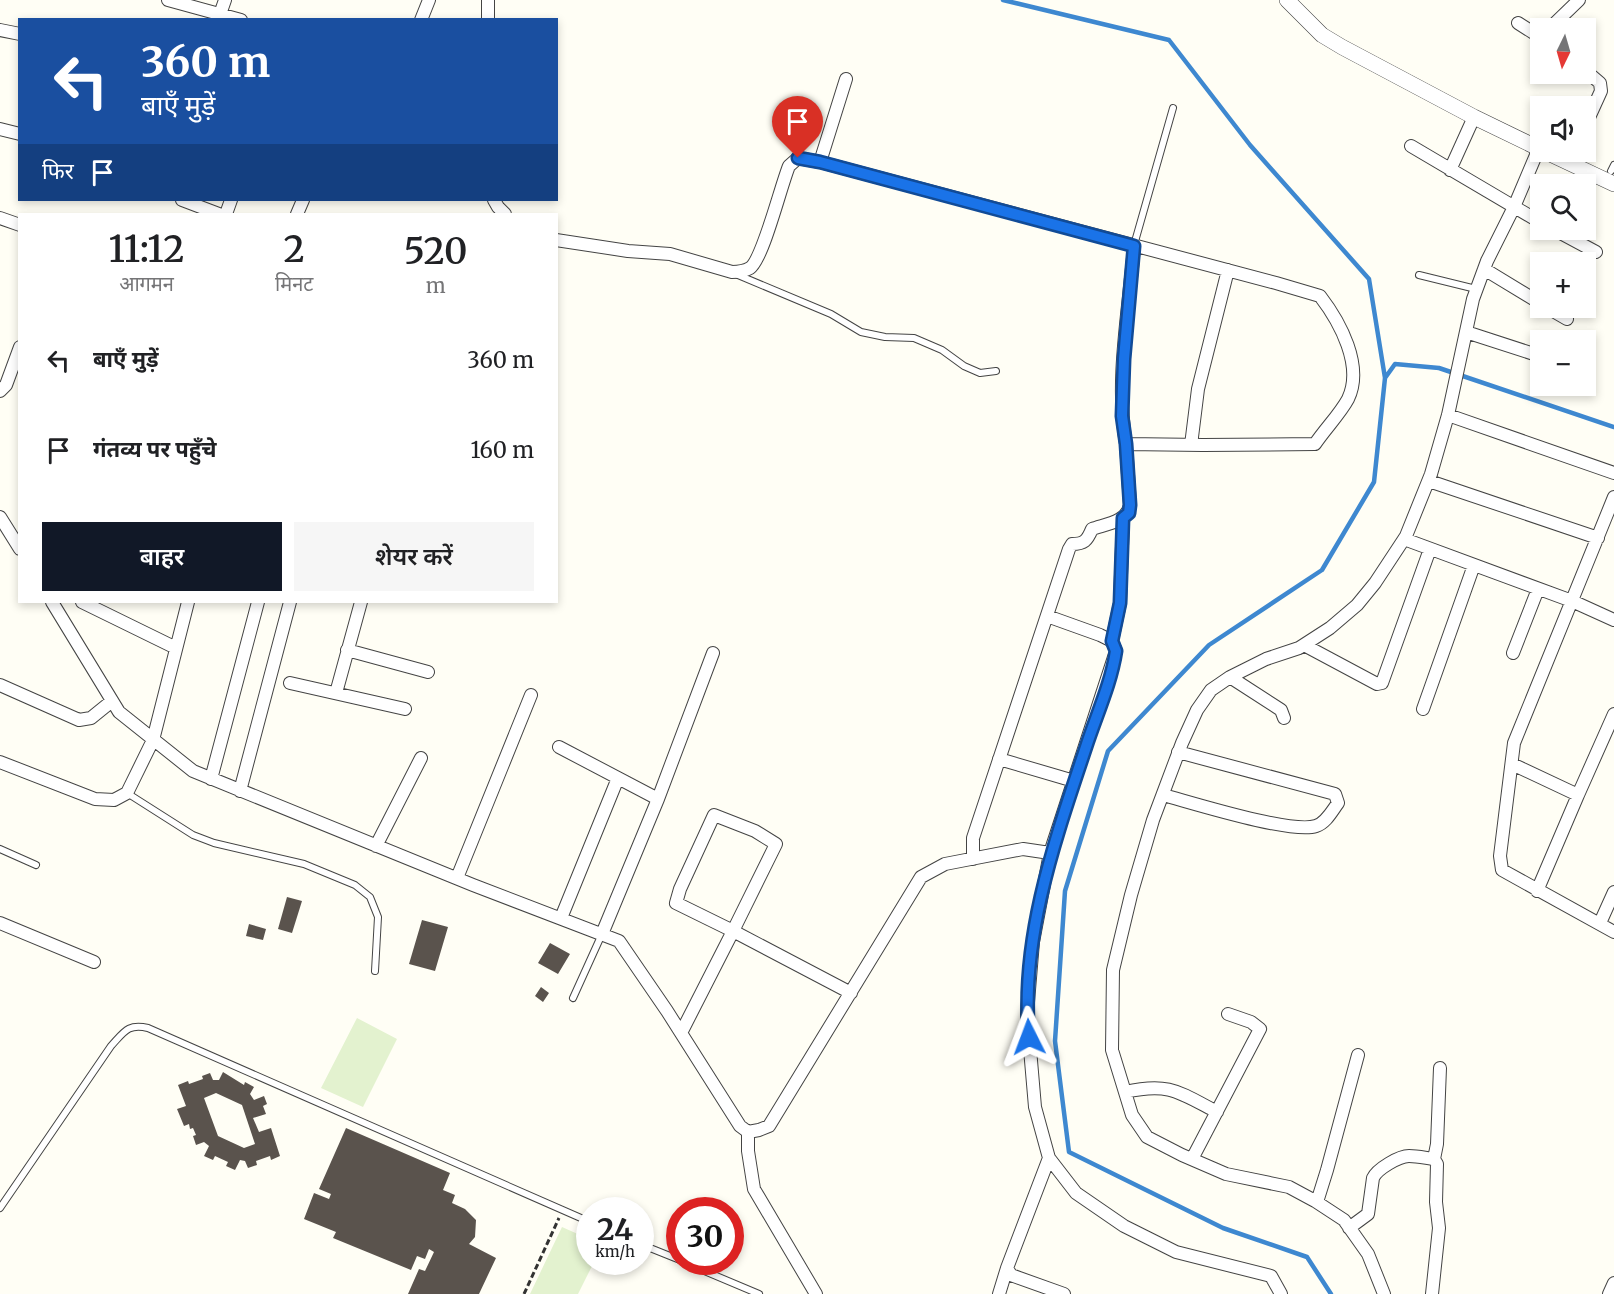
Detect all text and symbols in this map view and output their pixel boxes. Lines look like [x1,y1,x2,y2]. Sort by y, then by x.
north arrow [1530,18,1596,84]
map controls [1530,18,1596,396]
text: 360 m [141,36,270,88]
icon: left [42,42,120,120]
text: बाएँ मुड़ें [141,88,215,122]
pin [772,96,823,158]
button: sound [1530,96,1596,162]
icon: arrive [781,105,814,138]
icon: arrive [86,156,119,189]
text: फिर [42,157,74,185]
button: search [1530,174,1596,240]
text: 11:12 [108,227,185,272]
text: 2 [284,227,305,272]
text: 520 [404,229,468,274]
button: + [1530,252,1596,318]
text: आगमन [119,271,174,296]
text: मिनट [275,271,313,296]
text: m [426,273,446,298]
button: − [1530,330,1596,396]
icon: left [42,344,75,377]
text: बाएँ मुड़ें [93,345,159,373]
text: 360 m [467,346,534,374]
icon: arrive [42,434,75,467]
text: गंतव्य पर पहुँचे [93,435,217,463]
text: 160 m [470,436,534,464]
button: बाहर [42,522,282,591]
button: शेयर करें [294,522,534,591]
position arrow [997,1005,1061,1069]
speed limit sign: 30 [666,1197,744,1275]
text: 24 [597,1210,633,1248]
text: km/h [595,1242,635,1261]

